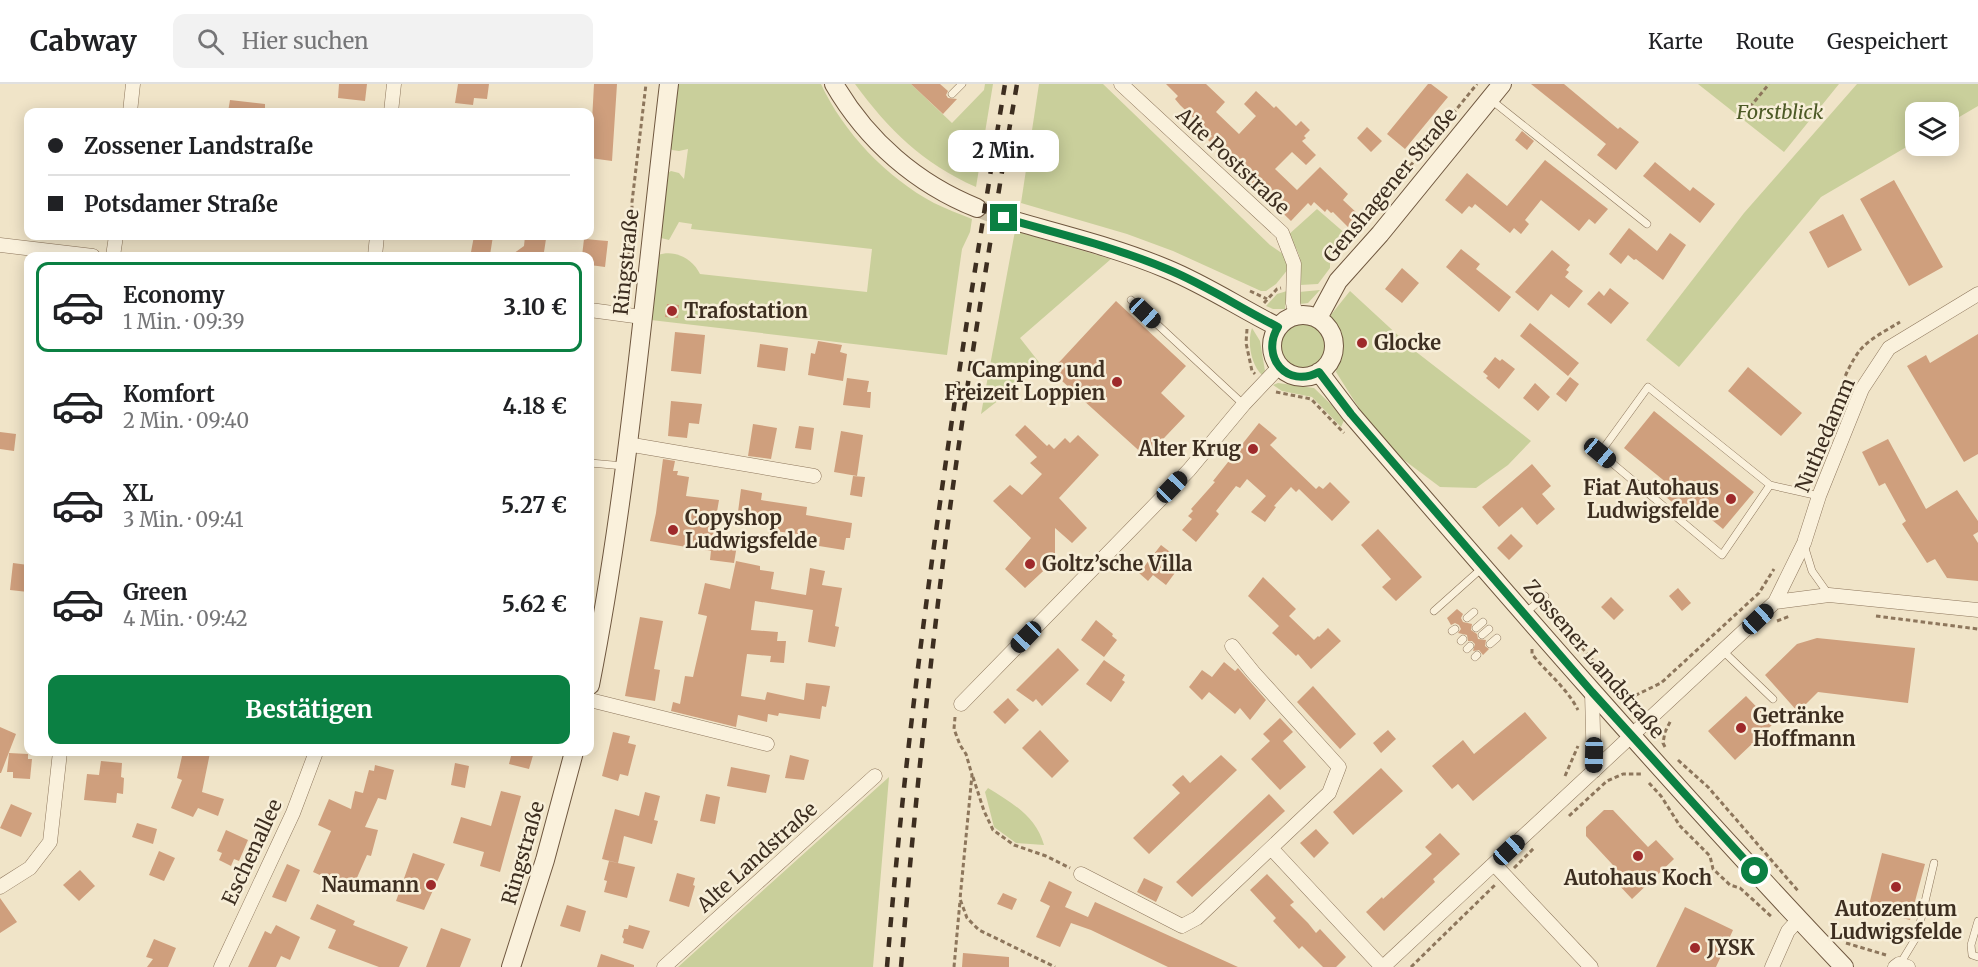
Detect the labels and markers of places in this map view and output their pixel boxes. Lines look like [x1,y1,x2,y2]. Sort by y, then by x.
place label: Trafostation [684,298,808,323]
marker: Trafostation [665,304,679,318]
place label: Glocke [1374,330,1441,355]
marker: Glocke [1355,336,1369,350]
place label: Camping und Freizeit Loppien [944,357,1105,405]
marker: Camping und Freizeit Loppien [1110,375,1124,389]
place label: Alter Krug [1138,436,1241,461]
marker: Alter Krug [1246,442,1260,456]
place label: Fiat Autohaus Ludwigsfelde [1583,475,1719,523]
marker: Fiat Autohaus Ludwigsfelde [1724,492,1738,506]
place label: Copyshop Ludwigsfelde [685,505,817,553]
marker: Copyshop Ludwigsfelde [666,523,680,537]
place label: Goltz’sche Villa [1042,551,1193,576]
marker: Goltz’sche Villa [1023,557,1037,571]
place label: Getränke Hoffmann [1753,703,1856,751]
marker: Getränke Hoffmann [1734,721,1748,735]
marker: Autohaus Koch [1631,849,1645,863]
place label: Autohaus Koch [1563,865,1713,890]
place label: Naumann [322,872,419,897]
marker: Naumann [424,878,438,892]
marker: Autozentum Ludwigsfelde [1889,880,1903,894]
place label: Autozentum Ludwigsfelde [1830,896,1962,944]
place label: JYSK [1706,935,1755,960]
marker: JYSK [1688,941,1702,955]

